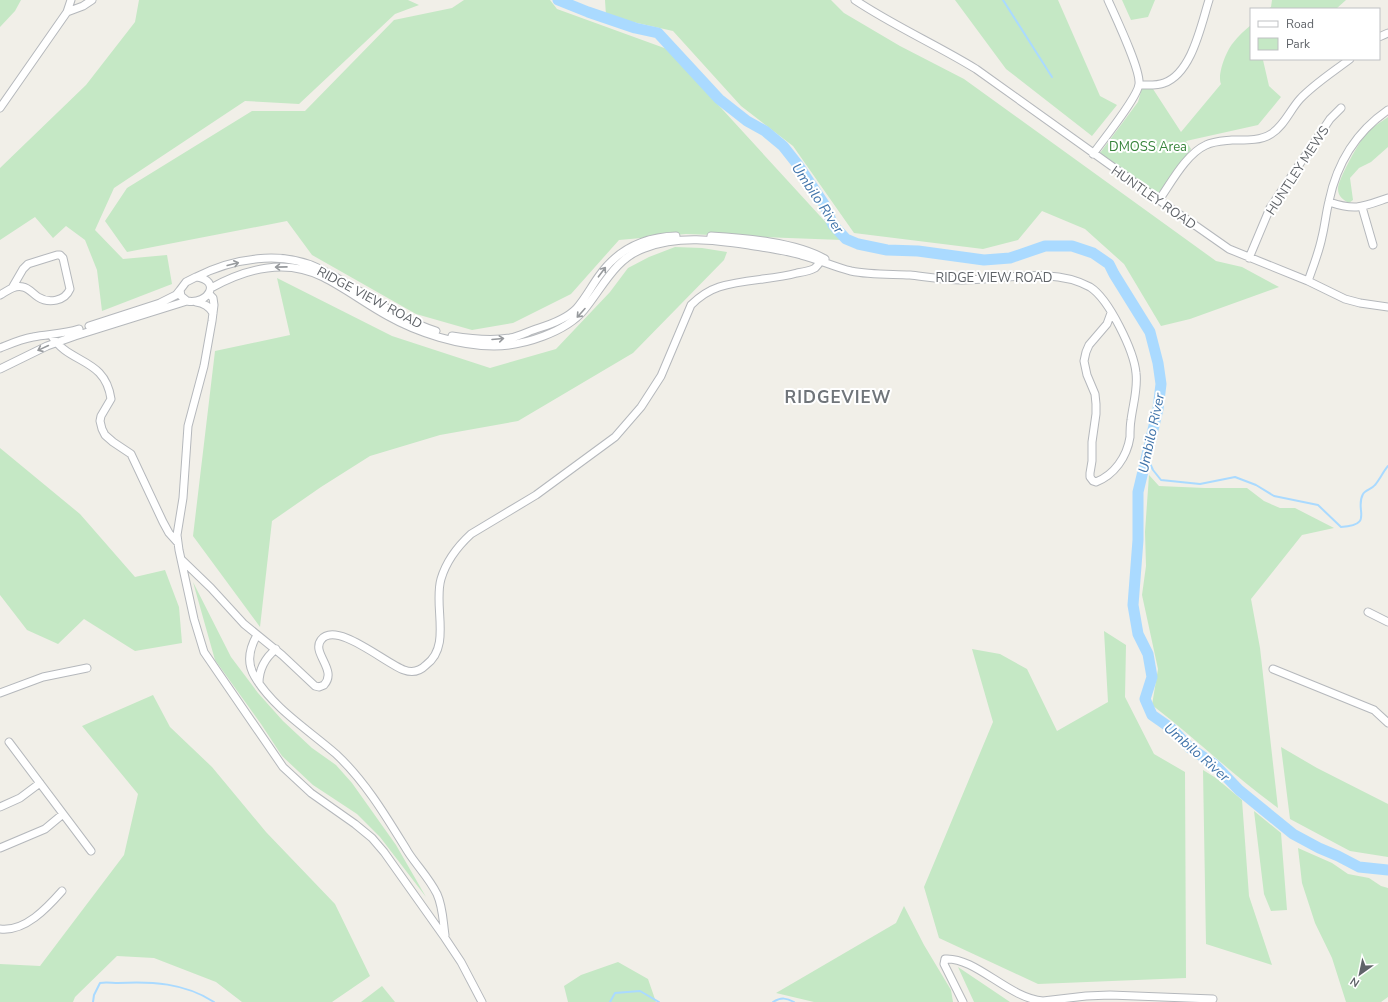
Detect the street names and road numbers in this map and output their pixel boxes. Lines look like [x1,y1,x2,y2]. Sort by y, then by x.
street label: HUNTLEY MEWS [1262,122,1333,219]
street label: HUNTLEY ROAD [1107,162,1200,234]
street label: RIDGE VIEW ROAD [314,262,425,333]
street label: RIDGE VIEW ROAD [935,269,1053,287]

